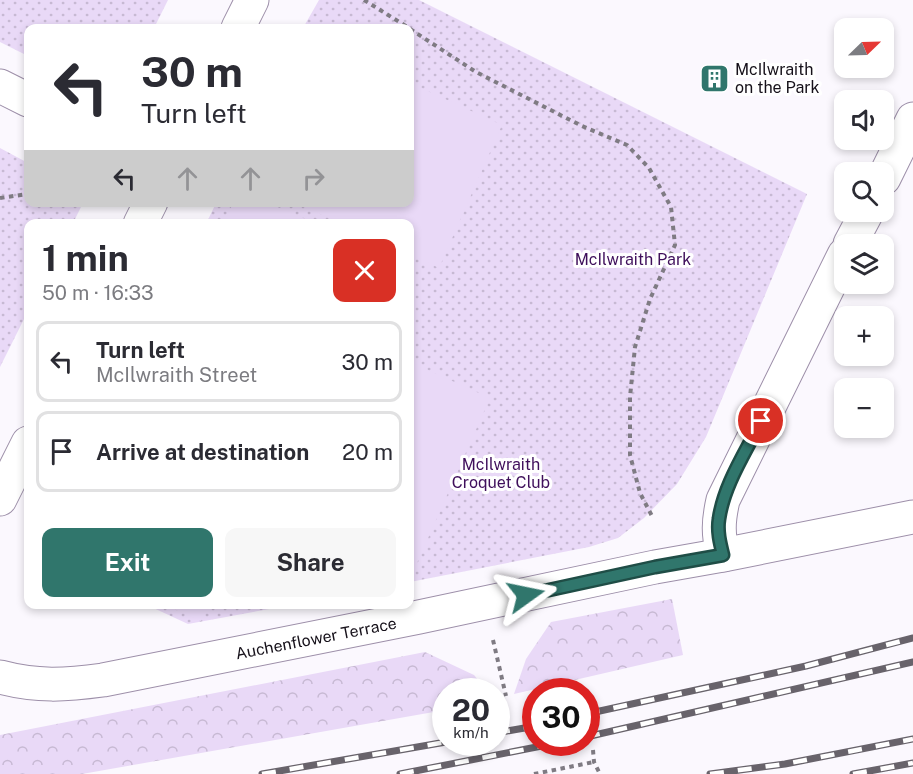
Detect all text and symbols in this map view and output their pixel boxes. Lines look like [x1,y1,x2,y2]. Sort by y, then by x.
north arrow [834,18,894,78]
map controls [834,18,894,438]
text: 30 m [141,47,243,96]
icon: left [42,48,120,126]
place label: McIlwraith on the Park [735,60,820,97]
building icon: McIlwraith on the Park [698,62,730,94]
button: sound [834,90,894,150]
text: Turn left [141,97,247,129]
icon: left [108,162,141,195]
icon: ahead [171,162,204,195]
icon: ahead [234,162,267,195]
icon: right [297,162,330,195]
button: search [834,162,894,222]
button: layers [834,234,894,294]
text: 1 min [42,237,129,279]
button: close [333,239,396,302]
park label: McIlwraith Park [575,250,691,269]
text: 50 m · 16:33 [42,281,154,305]
button: + [834,306,894,366]
text: Turn left [96,337,185,363]
icon: left [45,345,78,378]
text: 30 m [341,349,393,375]
text: McIlwraith Street [96,363,257,387]
button: − [834,378,894,438]
pin [735,395,786,446]
icon: arrive [744,404,777,437]
icon: arrive [45,435,78,468]
text: Arrive at destination [96,439,309,465]
text: 20 m [342,439,393,465]
park label: McIlwraith Croquet Club [452,455,550,492]
button: Exit [42,528,213,597]
button: Share [225,528,396,597]
position arrow [494,563,558,627]
street label: Auchenflower Terrace [234,614,398,663]
speed limit sign: 30 [522,678,600,756]
text: 20 [452,692,490,728]
text: km/h [453,724,489,741]

